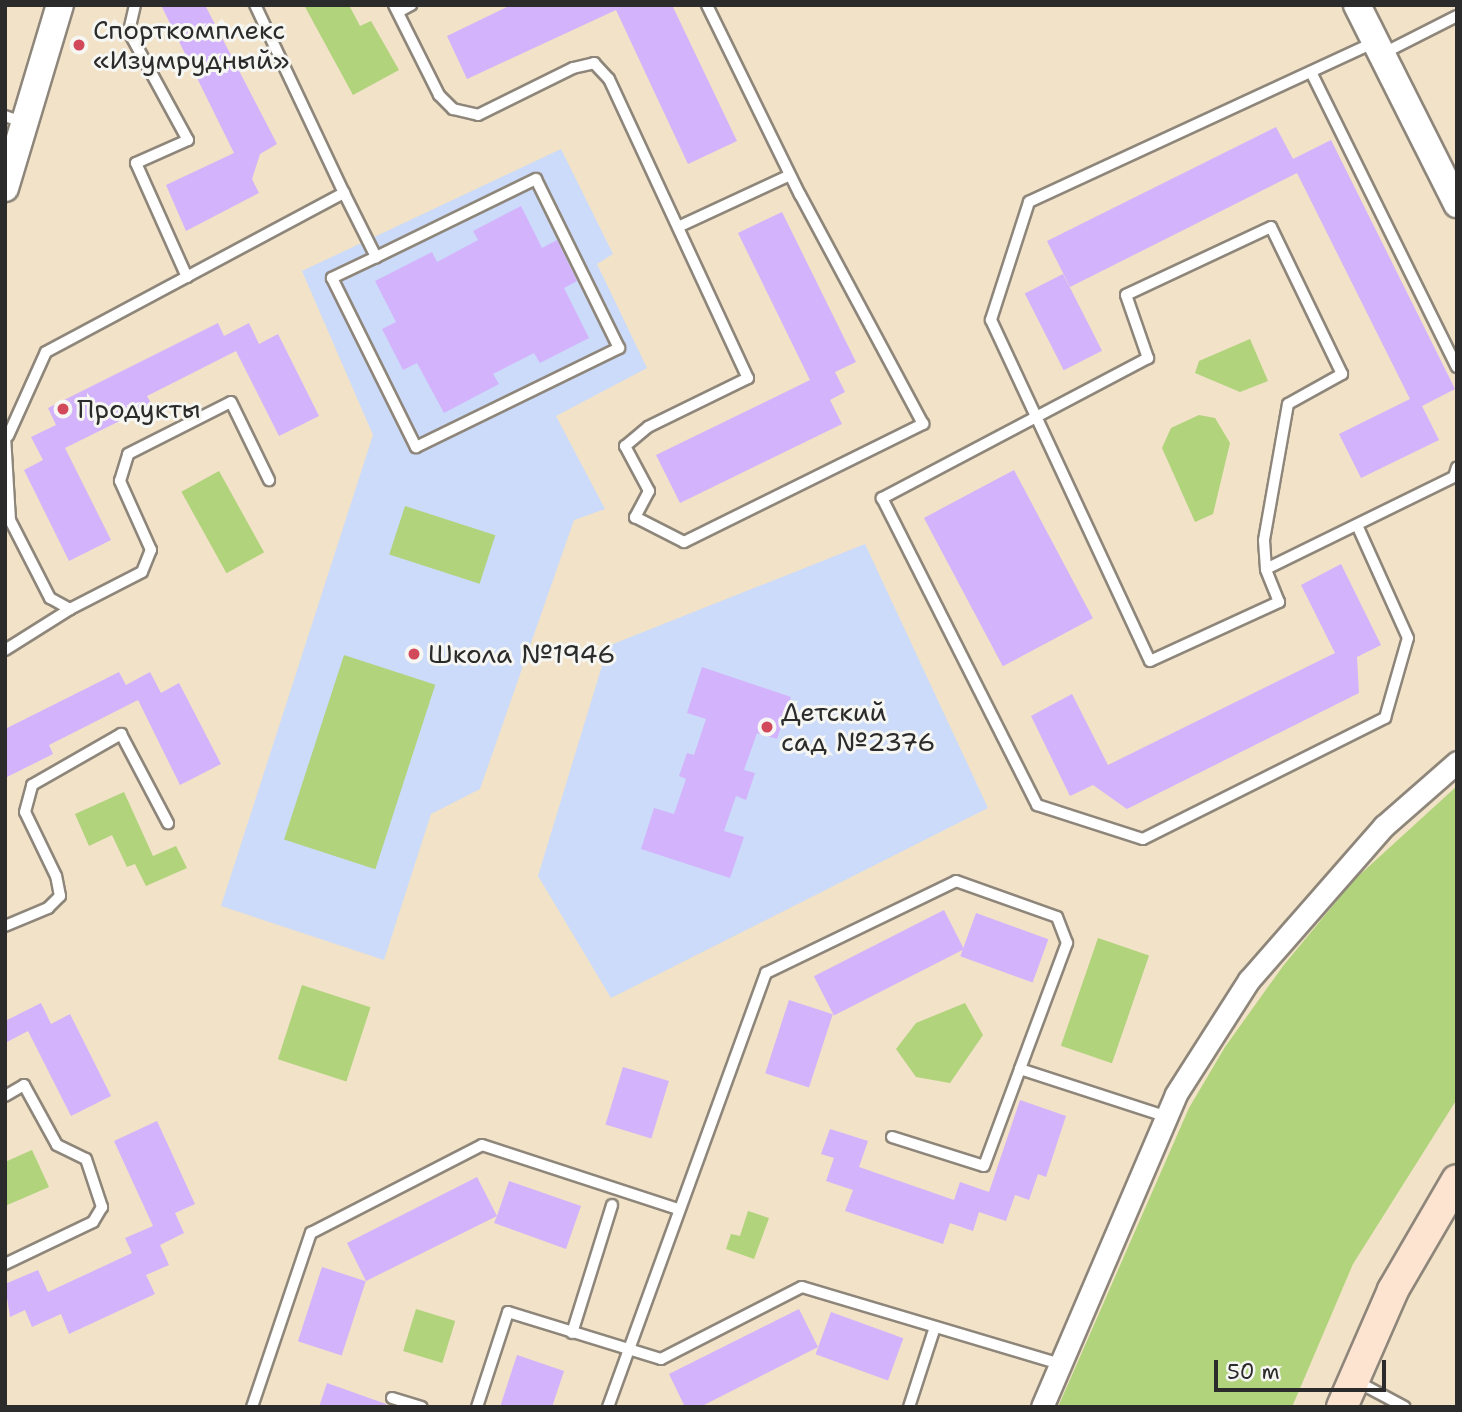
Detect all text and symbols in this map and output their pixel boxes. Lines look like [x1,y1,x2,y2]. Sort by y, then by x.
place label: Спорткомплекс «Изумрудный» [93,14,289,76]
marker: Спорткомплекс «Изумрудный» [71,37,87,53]
place label: Продукты [77,393,201,425]
marker: Продукты [55,401,71,417]
place label: Школа №1946 [428,638,615,670]
marker: Школа №1946 [406,646,422,662]
place label: Детский сад №2376 [781,696,935,758]
marker: Детский сад №2376 [759,719,775,735]
scale bar [1217,1346,1388,1390]
text: 50 m [1227,1358,1280,1386]

